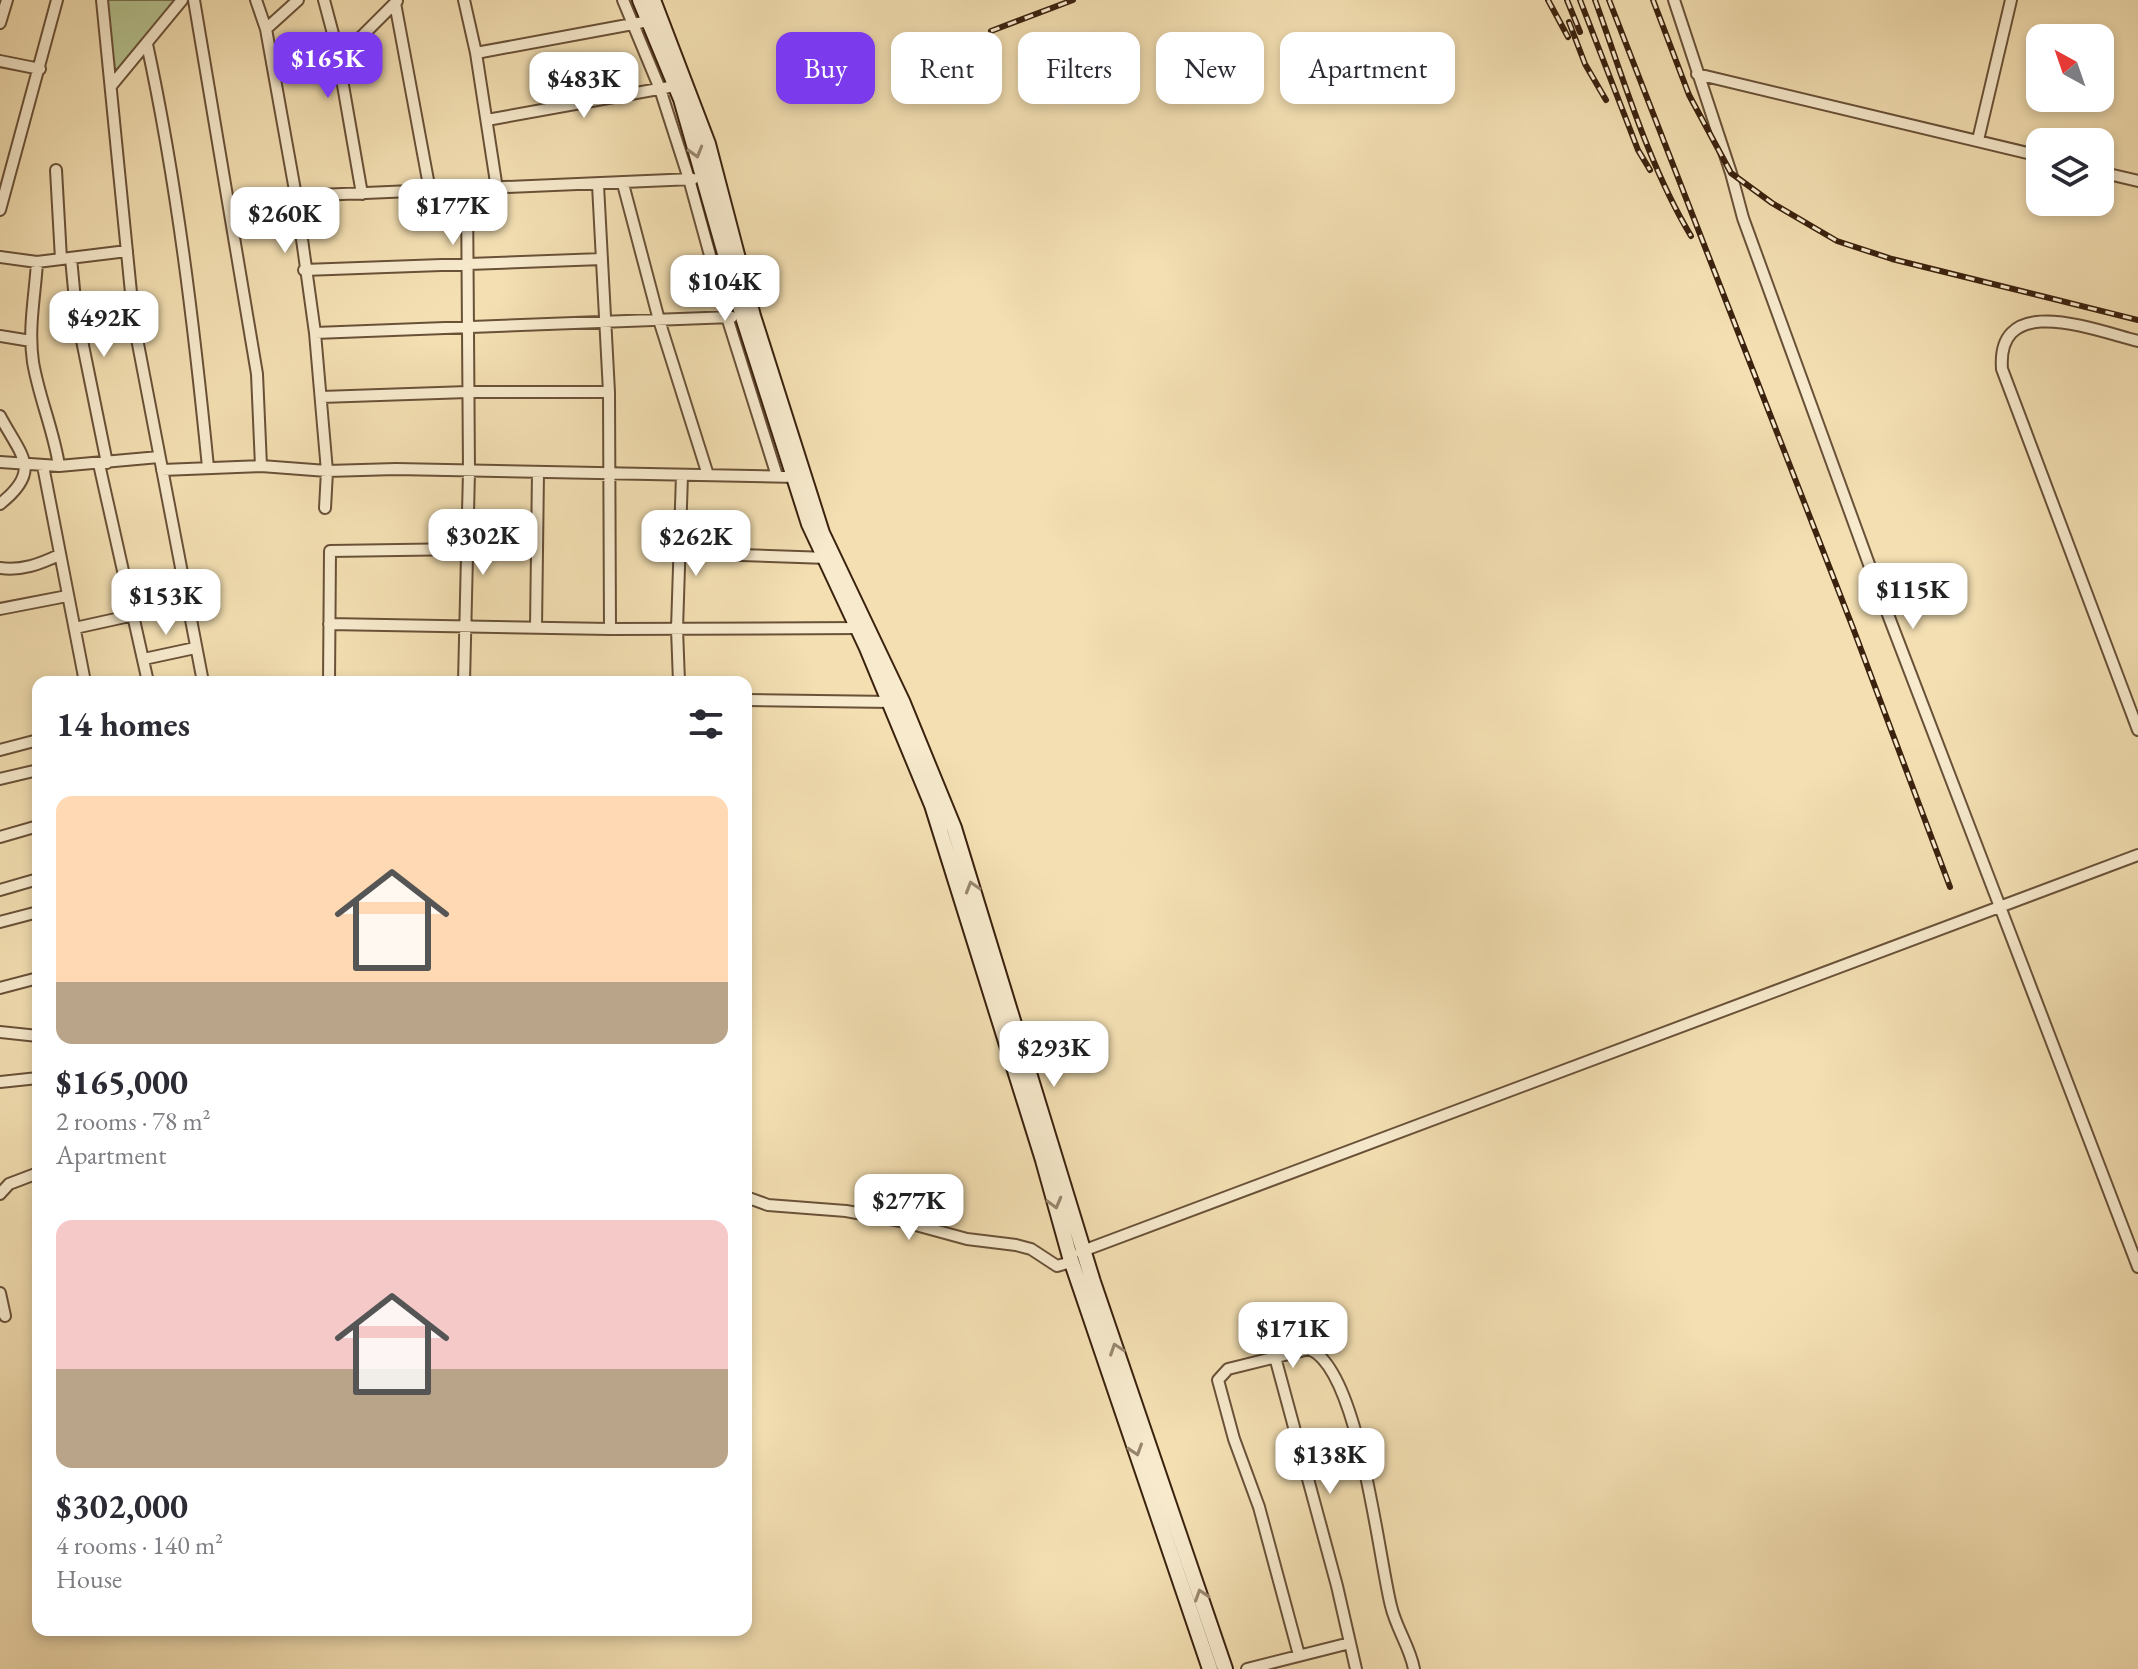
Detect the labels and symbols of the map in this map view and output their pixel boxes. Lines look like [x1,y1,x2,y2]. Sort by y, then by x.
north arrow [2026,24,2114,112]
pin: $165K [272,32,384,100]
pin: $483K [528,52,640,120]
one-way arrow [687,144,703,158]
pin: $177K [397,179,509,247]
pin: $260K [229,187,341,255]
pin: $104K [669,255,781,323]
pin: $492K [48,291,160,359]
pin: $302K [427,509,539,577]
pin: $262K [640,510,752,578]
pin: $115K [1857,563,1969,631]
pin: $153K [110,569,222,637]
one-way arrow [965,881,981,894]
pin: $293K [998,1021,1110,1089]
pin: $277K [853,1174,965,1242]
one-way arrow [1046,1196,1062,1210]
pin: $171K [1237,1302,1349,1370]
one-way arrow [1110,1343,1126,1357]
pin: $138K [1274,1428,1386,1496]
one-way arrow [1126,1443,1142,1457]
one-way arrow [1194,1589,1210,1603]

